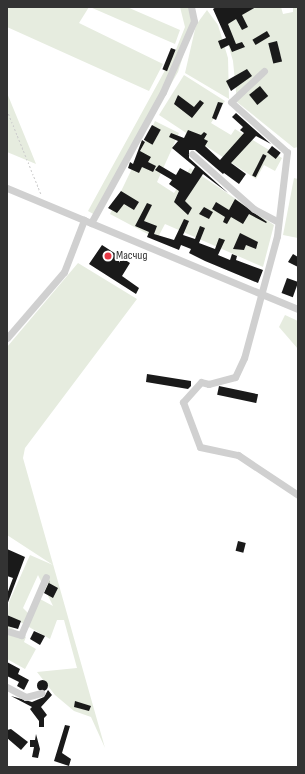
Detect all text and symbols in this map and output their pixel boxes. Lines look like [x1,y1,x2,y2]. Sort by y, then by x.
place label: Масчид [116,249,147,263]
marker: Масчид [103,251,113,261]

